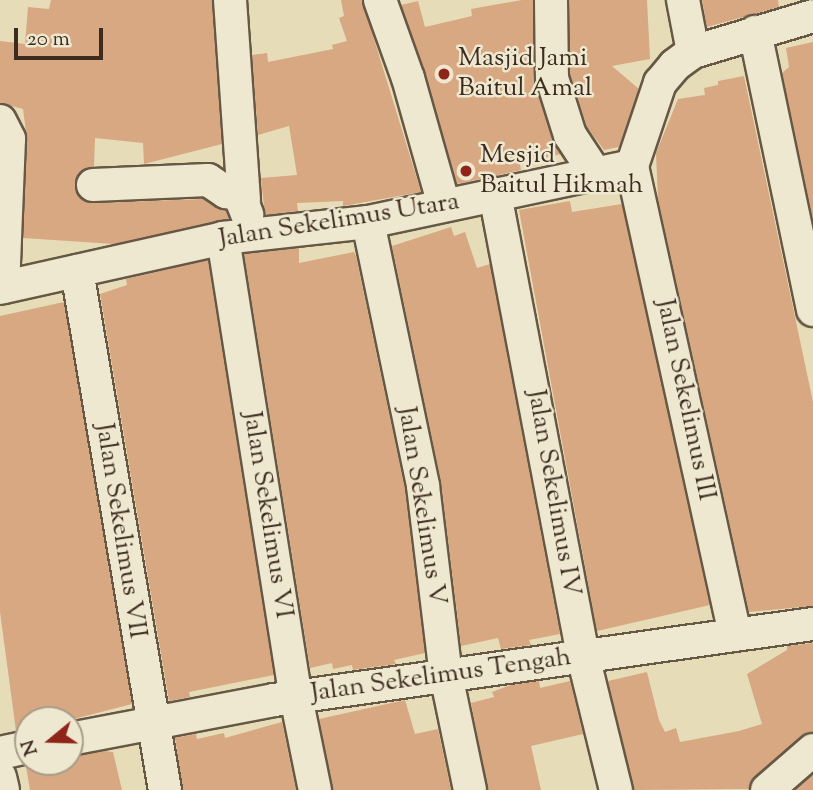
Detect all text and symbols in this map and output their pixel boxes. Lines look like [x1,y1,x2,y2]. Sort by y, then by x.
scale bar [18,14,107,58]
text: 20 m [27,25,70,55]
place label: Masjid Jami Baitul Amal [458,43,592,104]
marker: Masjid Jami Baitul Amal [436,66,452,82]
place label: Mesjid Baitul Hikmah [480,140,643,202]
marker: Mesjid Baitul Hikmah [458,163,474,179]
street label: Jalan Sekelimus Utara [217,187,461,255]
street label: Jalan Sekelimus III [648,296,722,504]
street label: Jalan Sekelimus IV [519,387,587,599]
street label: Jalan Sekelimus V [390,405,452,607]
street label: Jalan Sekelimus VI [235,409,299,621]
street label: Jalan Sekelimus VII [88,421,152,641]
street label: Jalan Sekelimus Tengah [309,642,573,710]
north arrow [14,706,84,776]
text: N [15,736,46,759]

